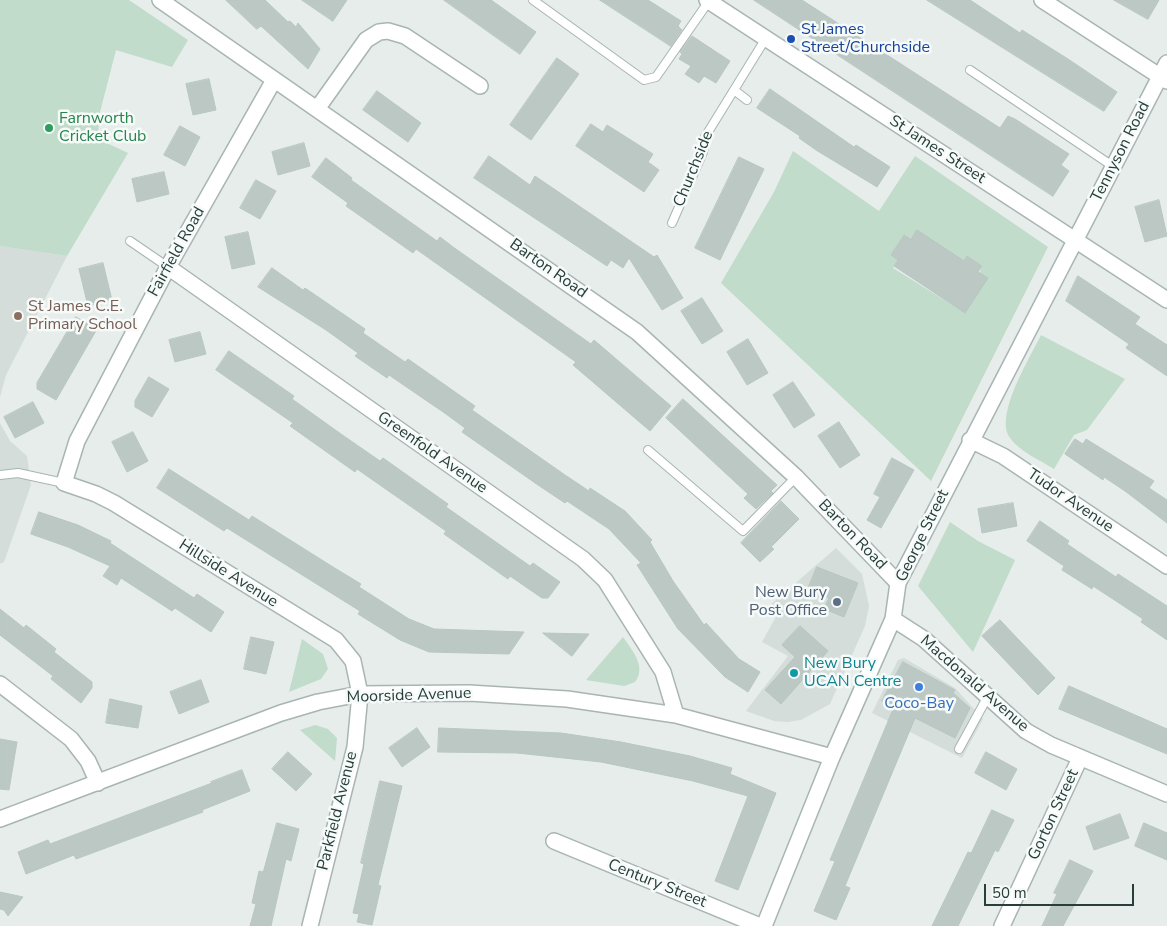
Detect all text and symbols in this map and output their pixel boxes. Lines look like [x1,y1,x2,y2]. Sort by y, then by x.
place label: St James Street/Churchside [801,20,930,58]
marker: St James Street/Churchside [785,33,797,45]
street label: Tennyson Road [1087,99,1155,205]
place label: Farnworth Cricket Club [59,109,146,147]
street label: St James Street [885,112,989,188]
marker: Farnworth Cricket Club [43,122,55,134]
street label: Churchside [670,128,718,210]
street label: Fairfield Road [144,204,210,300]
street label: Barton Road [506,235,590,303]
place label: St James C.E. Primary School [28,297,137,335]
marker: St James C.E. Primary School [12,310,24,322]
street label: Greenfold Avenue [373,408,491,498]
street label: Tudor Avenue [1023,465,1117,537]
street label: George Street [892,487,954,585]
street label: Barton Road [814,496,890,574]
street label: Hillside Avenue [175,536,281,612]
place label: New Bury Post Office [749,583,827,621]
marker: New Bury Post Office [831,596,843,608]
street label: Macdonald Avenue [916,632,1032,736]
place label: New Bury UCAN Centre [804,654,901,692]
marker: New Bury UCAN Centre [788,667,800,679]
marker: Coco-Bay [913,681,925,693]
street label: Moorside Avenue [346,684,472,708]
place label: Coco-Bay [884,694,954,714]
street label: Parkfield Avenue [314,750,362,872]
street label: Gorton Street [1025,767,1083,863]
street label: Century Street [605,856,709,912]
scale bar [987,874,1137,906]
text: 50 m [992,883,1027,903]

